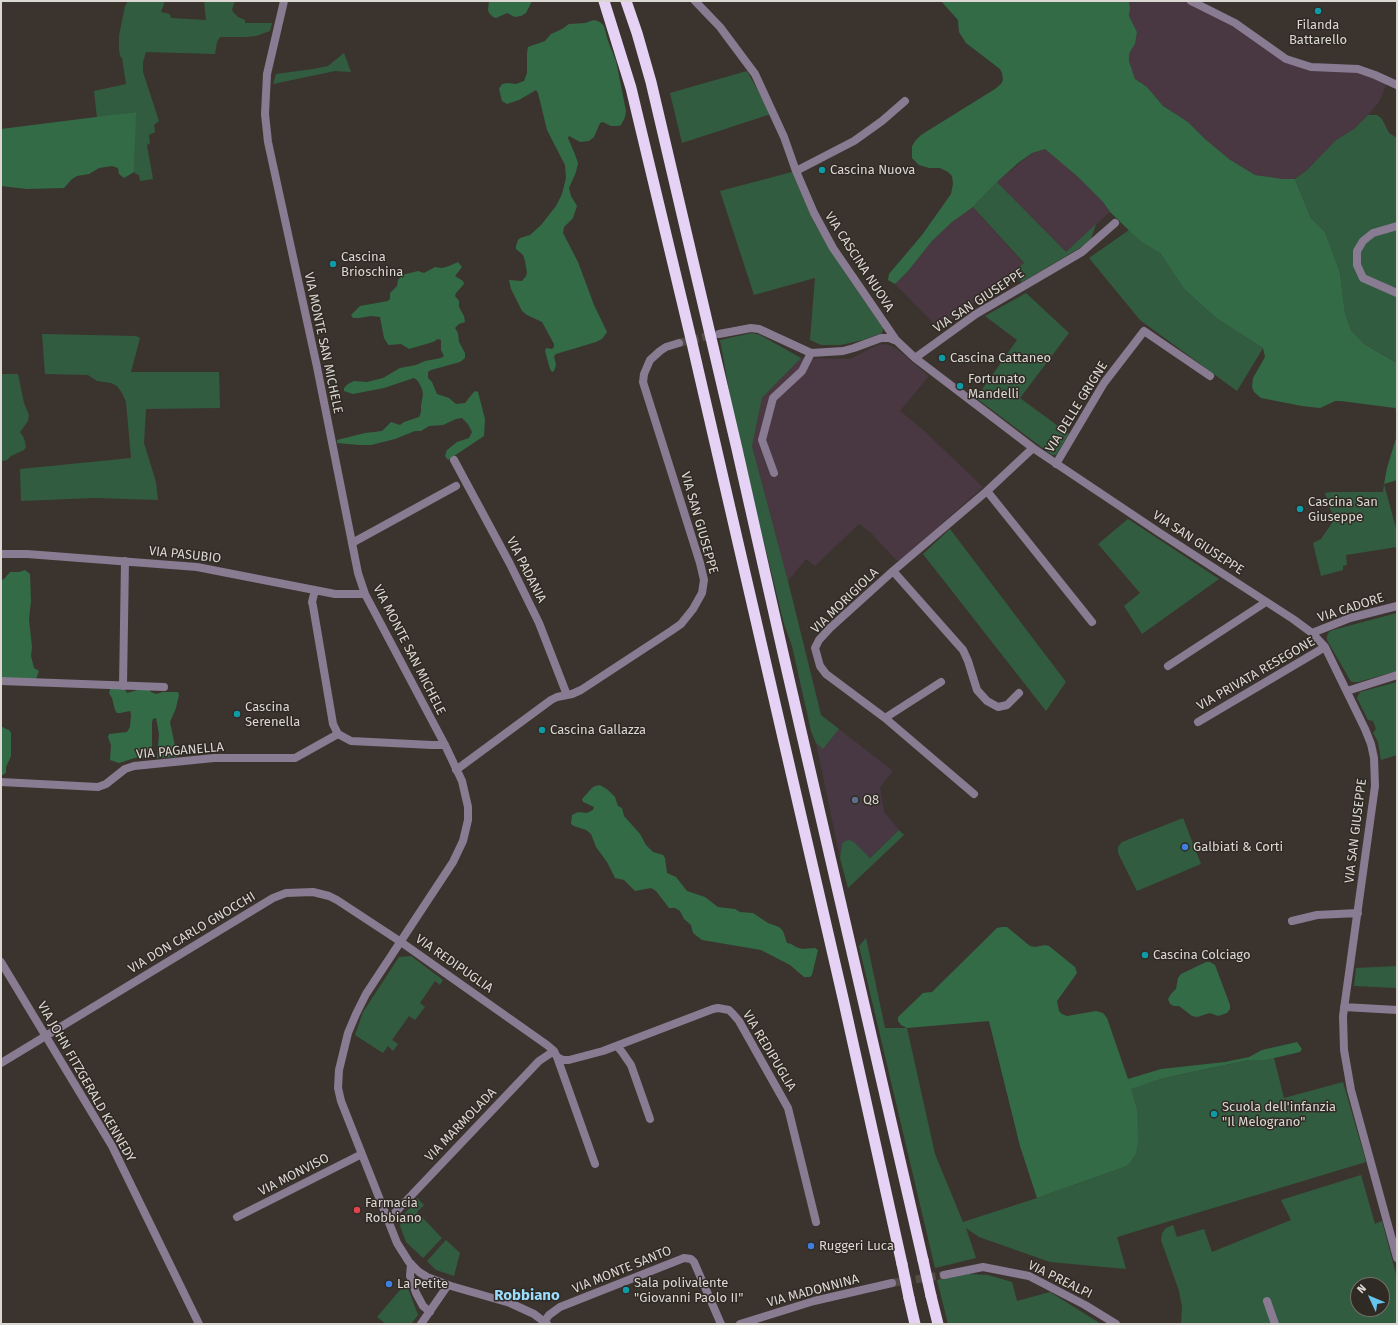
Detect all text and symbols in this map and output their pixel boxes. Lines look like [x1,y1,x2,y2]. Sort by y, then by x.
marker: Filanda Battarello [1313,6,1323,16]
place label: Filanda Battarello [1289,17,1347,48]
place label: Cascina Nuova [830,162,915,178]
marker: Cascina Nuova [817,165,827,175]
street label: VIA CASCINA NUOVA [821,209,897,315]
place label: Cascina Brioschina [341,249,403,280]
marker: Cascina Brioschina [328,259,338,269]
street label: VIA SAN GIUSEPPE [931,266,1027,336]
street label: VIA MONTE SAN MICHELE [300,271,346,415]
place label: Cascina Cattaneo [950,350,1051,366]
marker: Cascina Cattaneo [937,353,947,363]
street label: VIA DELLE GRIGNE [1043,359,1111,455]
place label: Fortunato Mandelli [968,371,1026,402]
marker: Fortunato Mandelli [955,381,965,391]
street label: VIA SAN GIUSEPPE [677,470,721,576]
place label: Cascina San Giuseppe [1308,494,1378,525]
marker: Cascina San Giuseppe [1295,504,1305,514]
street label: VIA SAN GIUSEPPE [1150,508,1246,578]
street label: VIA PADANIA [503,534,549,606]
street label: VIA PASUBIO [148,543,222,567]
street label: VIA MORIGIOLA [808,565,882,637]
street label: VIA MONTE SAN MICHELE [369,582,449,718]
street label: VIA CADORE [1316,590,1386,626]
street label: VIA PRIVATA RESEGONE [1194,634,1318,714]
place label: Cascina Serenella [245,699,300,730]
marker: Cascina Serenella [232,709,242,719]
place label: Cascina Gallazza [550,722,646,738]
marker: Cascina Gallazza [537,725,547,735]
street label: VIA PAGANELLA [136,739,224,763]
street label: VIA SAN GIUSEPPE [1342,778,1370,884]
place label: Q8 [863,792,879,808]
marker: Q8 [850,795,860,805]
place label: Galbiati & Corti [1193,839,1283,855]
marker: Galbiati & Corti [1180,842,1190,852]
street label: VIA DON CARLO GNOCCHI [126,889,258,977]
street label: VIA REDIPUGLIA [412,931,496,997]
place label: Cascina Colciago [1153,947,1250,963]
marker: Cascina Colciago [1140,950,1150,960]
street label: VIA JOHN FITZGERALD KENNEDY [34,999,138,1165]
street label: VIA REDIPUGLIA [739,1008,799,1094]
street label: VIA MARMOLADA [422,1085,500,1165]
place label: Scuola dell'infanzia "Il Melograno" [1222,1099,1336,1130]
marker: Scuola dell'infanzia "Il Melograno" [1209,1109,1219,1119]
street label: VIA MONVISO [256,1151,332,1199]
place label: Farmacia Robbiano [365,1195,422,1226]
marker: Farmacia Robbiano [352,1205,362,1215]
place label: Ruggeri Luca [819,1238,894,1254]
marker: Ruggeri Luca [806,1241,816,1251]
street label: VIA MONTE SANTO [570,1243,674,1297]
street label: VIA PREALPI [1025,1258,1095,1302]
street label: VIA MADONNINA [765,1271,861,1311]
place label: Sala polivalente "Giovanni Paolo II" [634,1275,743,1306]
place label: La Petite [397,1276,448,1292]
north arrow [1350,1277,1390,1317]
marker: La Petite [384,1279,394,1289]
text: N [1355,1282,1369,1296]
marker: Sala polivalente "Giovanni Paolo II" [621,1285,631,1295]
district label: Robbiano [494,1287,560,1305]

